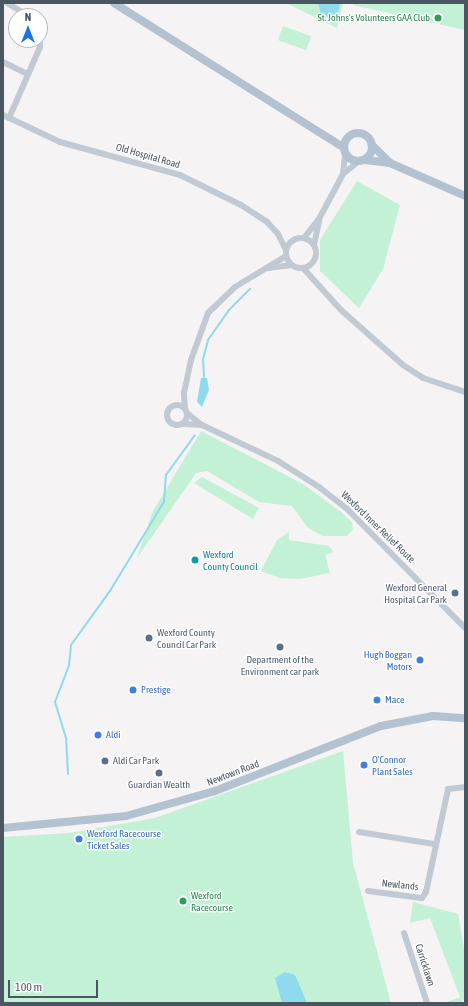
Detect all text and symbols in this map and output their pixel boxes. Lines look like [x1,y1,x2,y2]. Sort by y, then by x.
north arrow [8,8,48,48]
text: N [25,11,31,23]
place label: St. Johns's Volunteers GAA Club [318,12,430,24]
marker: St. Johns's Volunteers GAA Club [433,13,443,23]
street label: Old Hospital Road [115,141,181,171]
street label: Wexford Inner Relief Route [339,489,417,565]
place label: Wexford County Council [203,548,258,572]
marker: Wexford County Council [190,555,200,565]
place label: Wexford General Hospital Car Park [384,581,447,604]
marker: Wexford General Hospital Car Park [450,588,460,598]
place label: Wexford County Council Car Park [157,626,216,650]
marker: Wexford County Council Car Park [144,633,154,643]
marker: Department of the Environment car park [275,642,285,652]
place label: Hugh Boggan Motors [364,648,412,672]
place label: Department of the Environment car park [241,653,319,676]
marker: Hugh Boggan Motors [415,655,425,665]
place label: Prestige [141,684,171,696]
marker: Prestige [128,685,138,695]
place label: Mace [385,694,405,706]
marker: Mace [372,695,382,705]
place label: Aldi [106,729,120,741]
marker: Aldi [93,730,103,740]
place label: O'Connor Plant Sales [372,753,413,776]
place label: Aldi Car Park [113,755,159,767]
marker: Aldi Car Park [100,756,110,766]
street label: Newtown Road [205,758,261,788]
marker: O'Connor Plant Sales [359,760,369,770]
marker: Guardian Wealth [154,768,164,778]
place label: Guardian Wealth [128,779,190,791]
place label: Wexford Racecourse Ticket Sales [87,827,161,850]
marker: Wexford Racecourse Ticket Sales [74,834,84,844]
street label: Newlands [381,877,419,893]
place label: Wexford Racecourse [191,889,233,912]
marker: Wexford Racecourse [178,896,188,906]
street label: Carricklawn [413,942,437,988]
scale bar [10,972,100,998]
text: 100 m [15,980,42,994]

